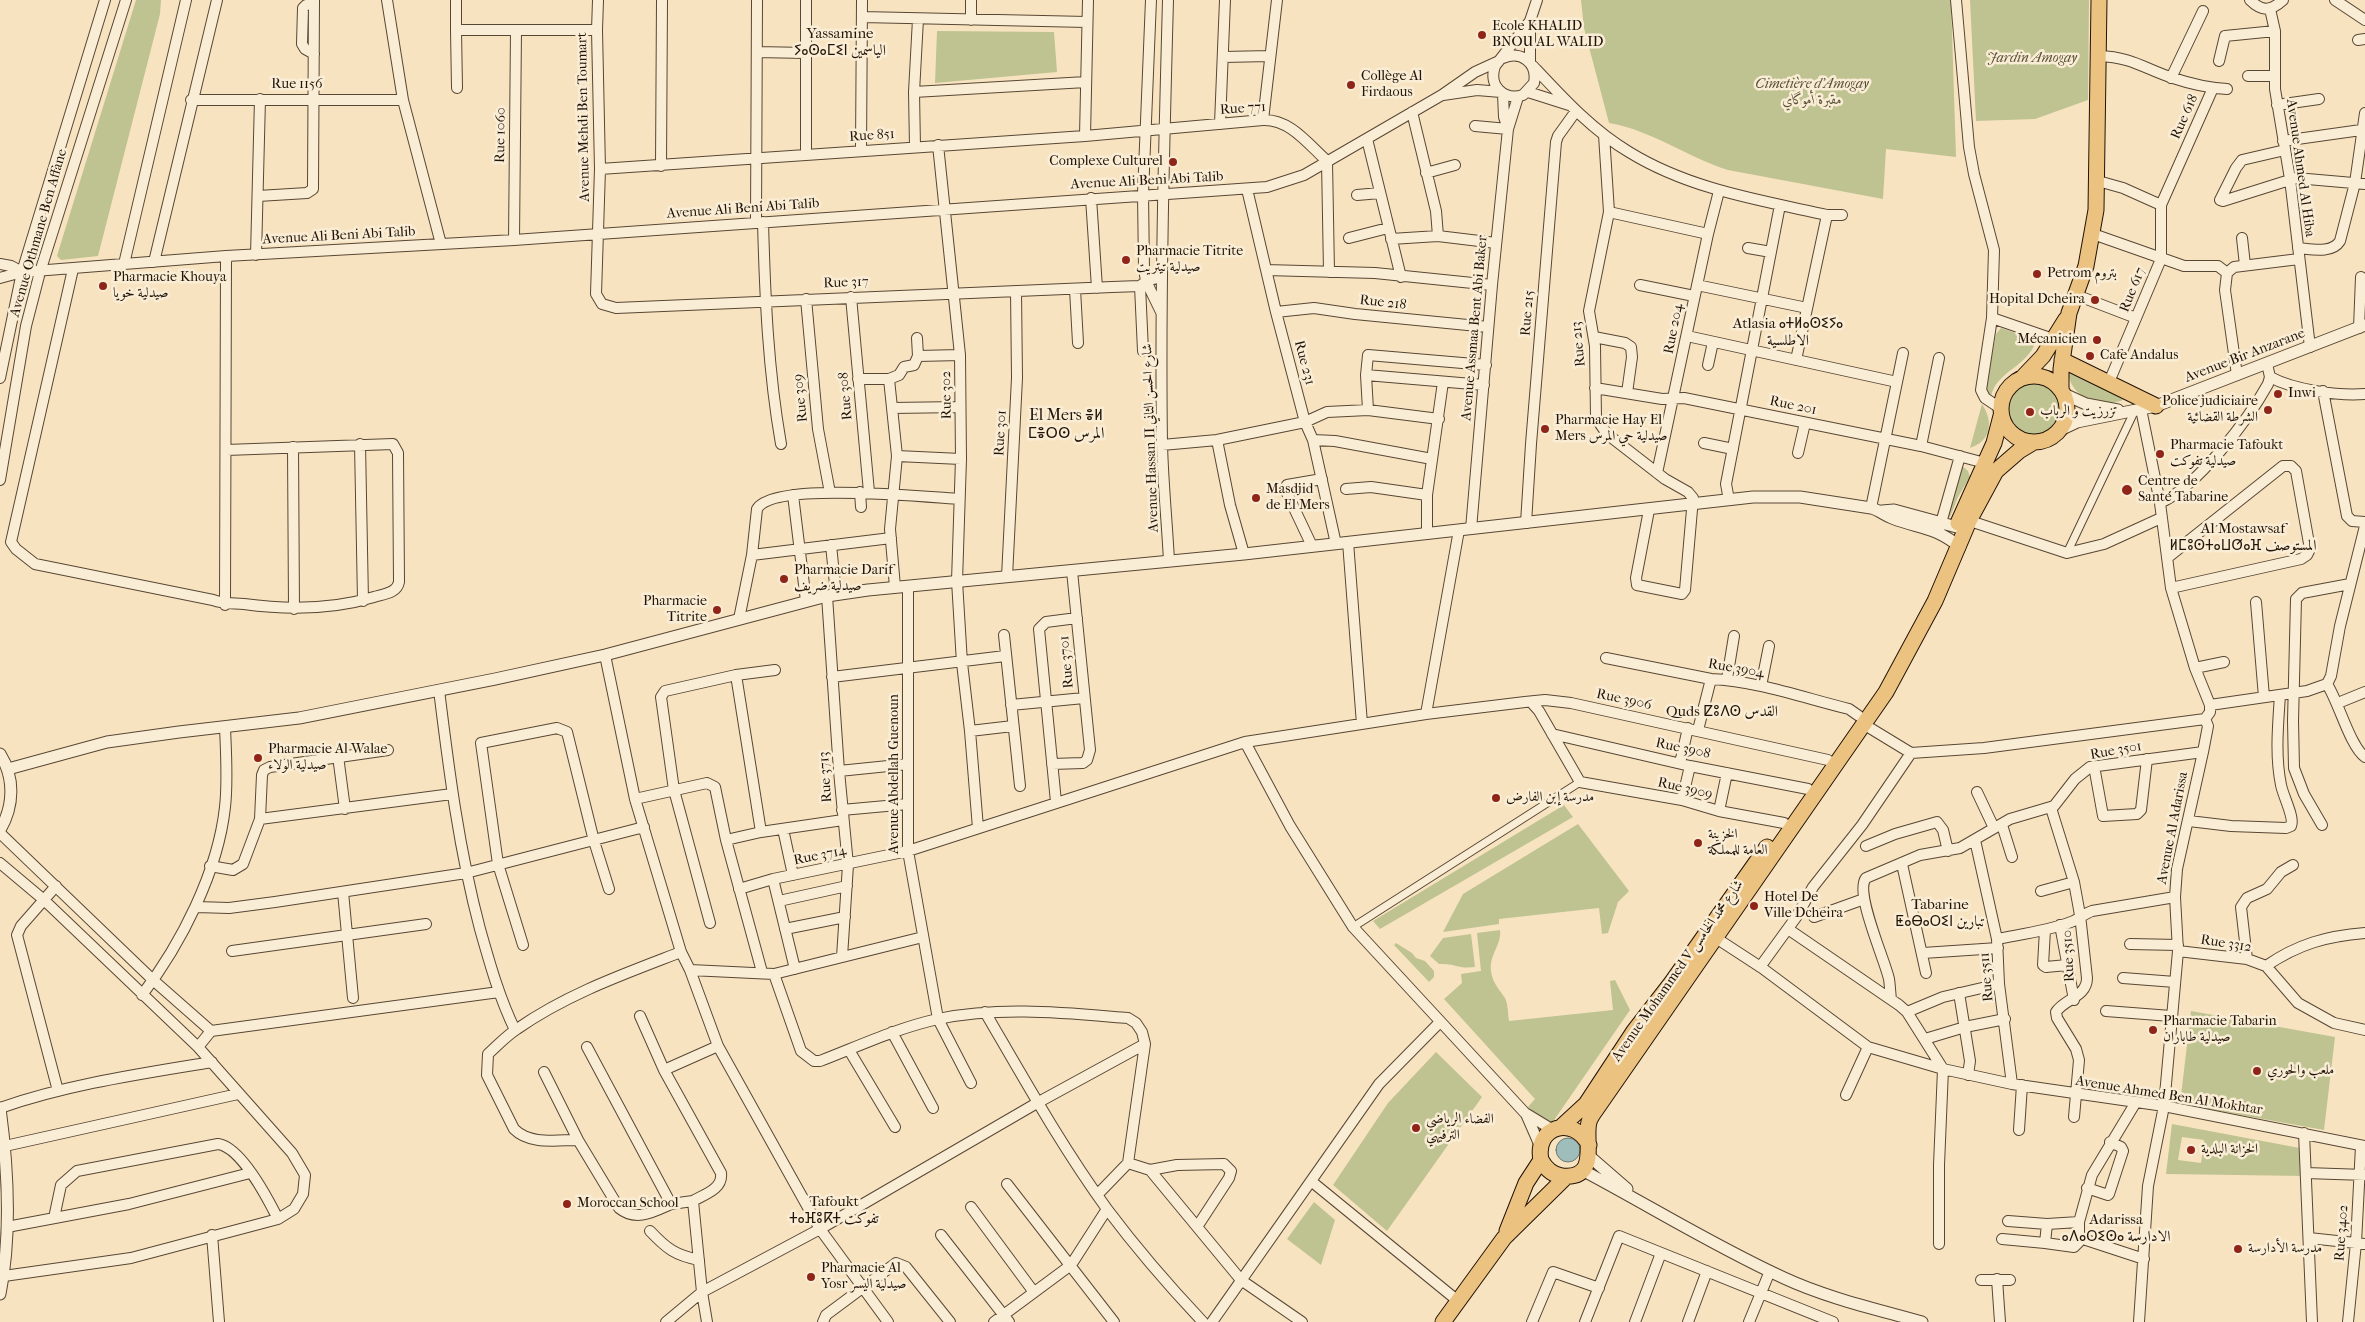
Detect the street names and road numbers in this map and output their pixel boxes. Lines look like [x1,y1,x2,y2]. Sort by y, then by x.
street label: Avenue Mehdi Ben Toumart [574,32,594,202]
street label: Rue 1156 [271,77,323,93]
street label: Rue 618 [2168,92,2202,142]
street label: Avenue Ahmed Al Hiba [2282,98,2318,238]
street label: Rue 771 [1219,99,1267,119]
street label: Rue 1060 [492,107,510,163]
street label: Rue 851 [849,126,895,146]
street label: Avenue Othmane Ben Affane [7,147,71,319]
street label: Avenue Ali Beni Abi Talib [1070,169,1224,193]
street label: Avenue Ali Beni Abi Talib [666,195,820,223]
street label: Avenue Ali Beni Abi Talib [262,224,416,248]
street label: Avenue Assmaa Bent Abi Baker [1459,235,1491,421]
street label: Rue 617 [2116,265,2150,315]
street label: Rue 317 [823,274,869,292]
street label: Rue 215 [1518,289,1538,337]
street label: Rue 218 [1359,292,1407,314]
street label: Rue 204 [1661,302,1687,356]
street label: Rue 213 [1568,320,1590,368]
street label: Avenue Bir Anzarane [2182,325,2308,387]
street label: Rue 231 [1290,339,1318,387]
street label: Avenue Hassan II شارع الحسن الثاني [1139,343,1163,533]
street label: Rue 308 [836,371,856,421]
street label: Rue 302 [938,371,956,419]
street label: Rue 309 [790,373,812,423]
street label: Rue 201 [1768,393,1818,419]
street label: Rue 301 [991,410,1011,456]
street label: Rue 3701 [1056,635,1078,689]
street label: Rue 3904 [1707,656,1765,682]
street label: Rue 3906 [1595,686,1653,714]
street label: Avenue Abdellah Guenoun [887,694,903,854]
street label: Rue 3908 [1654,735,1712,763]
street label: Rue 3501 [2089,738,2143,764]
street label: Rue 3713 [816,751,836,803]
street label: Avenue Al Adarissa [2154,770,2192,886]
street label: Rue 3909 [1656,775,1714,803]
street label: Rue 3714 [792,843,848,869]
street label: Avenue Mohammed V شارع محمد الخامس [1609,877,1747,1065]
street label: Rue 3510 [2059,930,2079,982]
street label: Rue 3312 [2199,932,2253,956]
street label: Rue 3511 [1976,952,1998,1002]
street label: Avenue Ahmed Ben Al Mokhtar [2074,1073,2264,1119]
street label: Rue 3402 [2332,1204,2352,1262]

